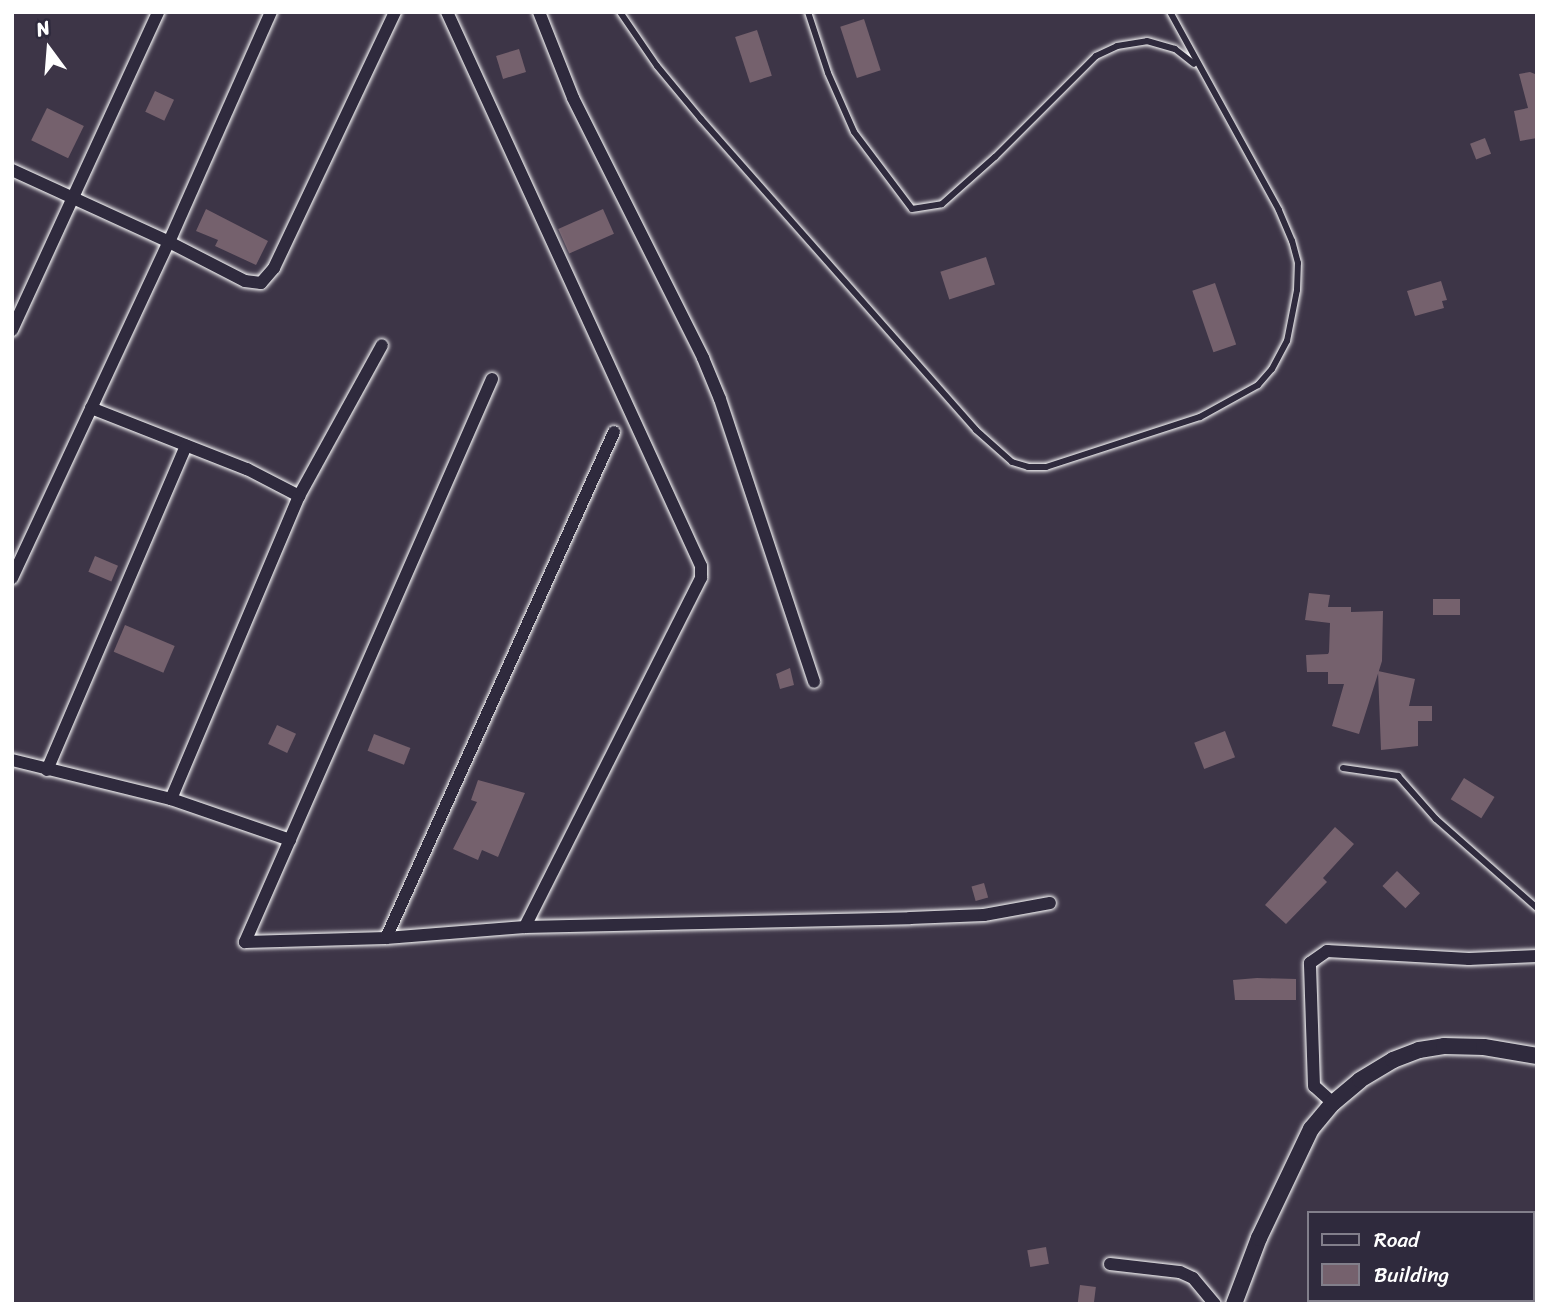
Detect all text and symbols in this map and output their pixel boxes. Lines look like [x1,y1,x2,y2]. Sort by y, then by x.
text: N [32,11,54,46]
north arrow [14,14,84,84]
legend [1308,1211,1535,1302]
text: Road [1374,1221,1419,1259]
text: Building [1374,1256,1449,1294]

